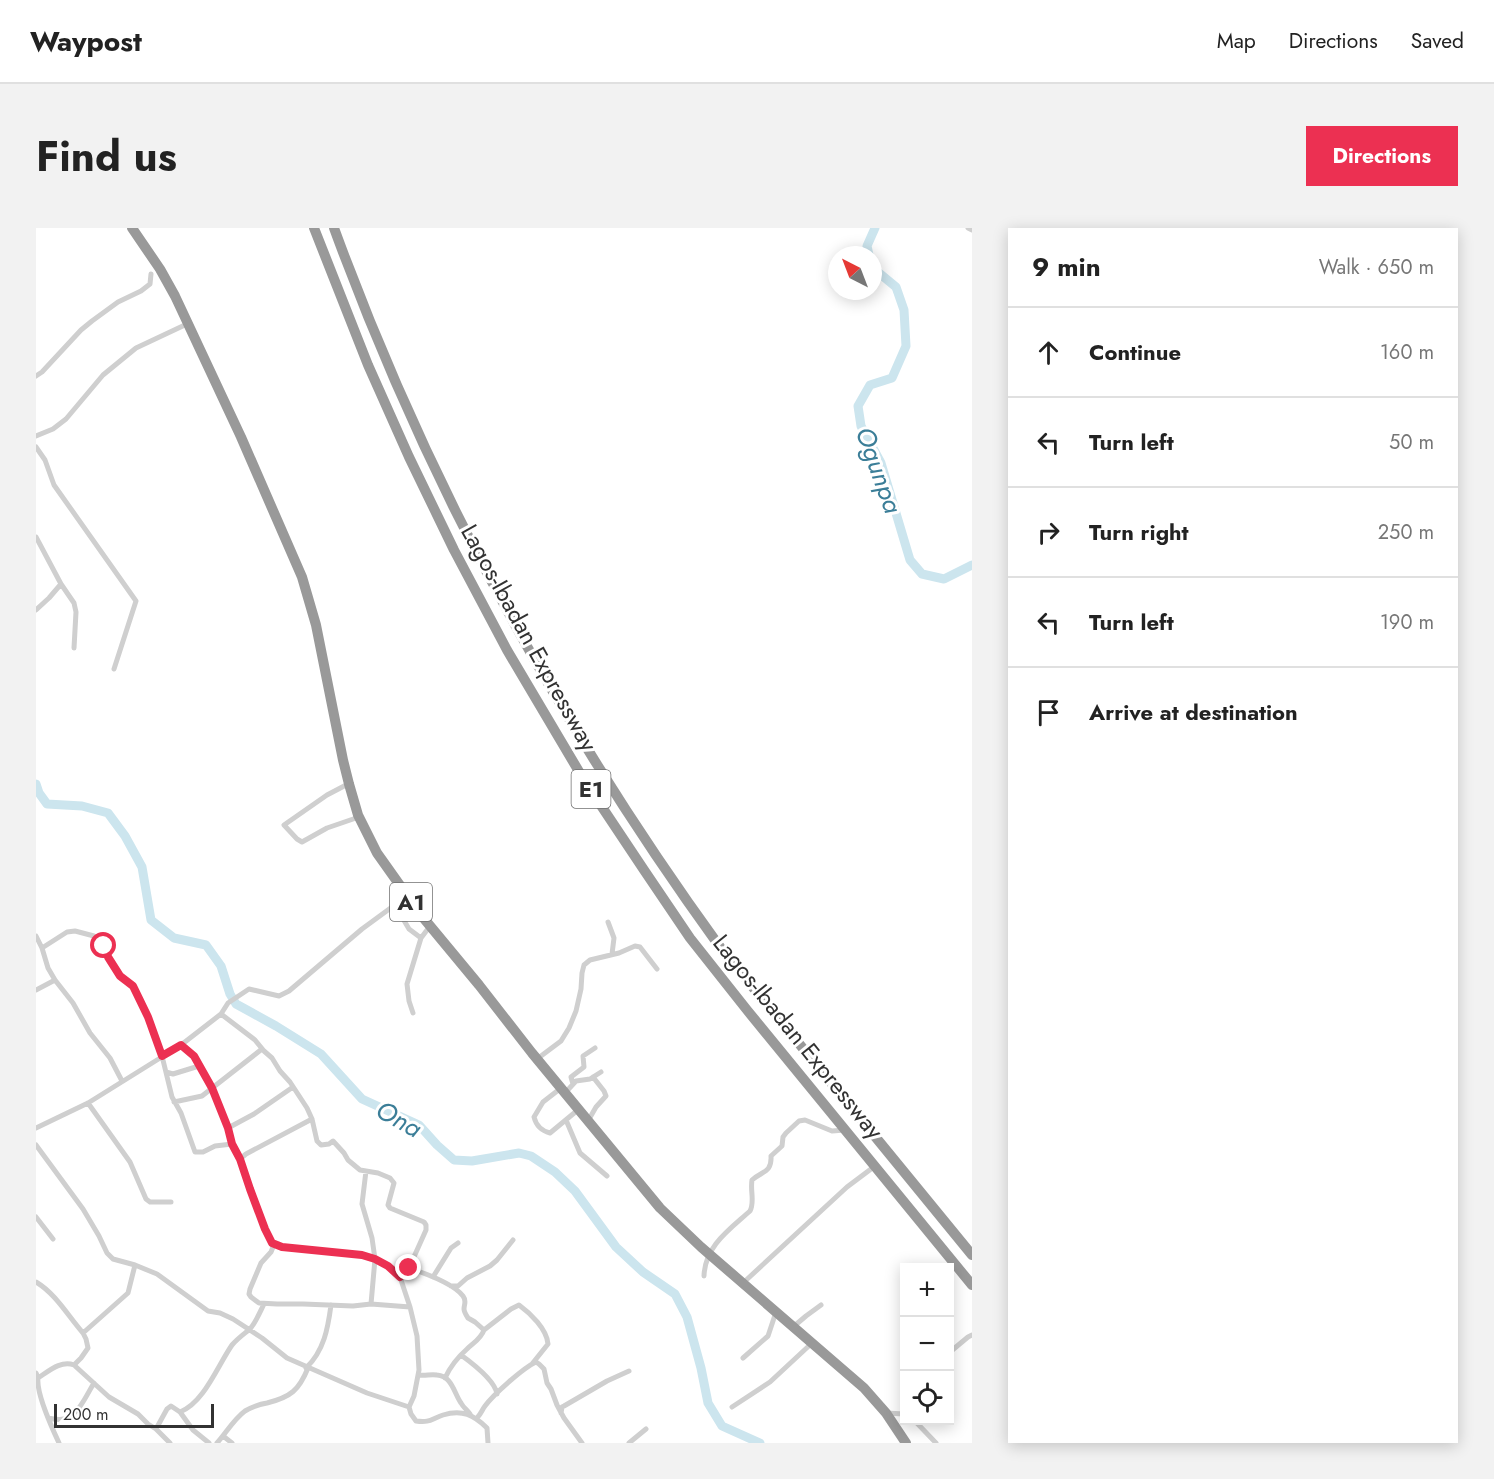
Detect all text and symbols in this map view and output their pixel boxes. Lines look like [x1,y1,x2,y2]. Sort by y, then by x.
text: Waypost [30,21,142,62]
text: Map [1217,26,1256,56]
text: Directions [1289,26,1378,56]
text: Saved [1411,26,1464,56]
text: Find us [36,126,177,187]
button: Directions [1306,126,1458,186]
north arrow [828,246,882,300]
text: 9 min [1032,248,1101,286]
text: Walk · 650 m [1319,253,1434,282]
icon: ahead [1032,336,1065,369]
text: Continue [1089,336,1181,368]
text: 160 m [1380,338,1434,367]
water label: Ogunpa [846,421,912,519]
icon: left [1032,426,1065,459]
text: Turn left [1089,426,1174,458]
text: 50 m [1389,428,1434,457]
icon: right [1032,516,1065,549]
text: Turn right [1089,516,1189,548]
street label: Lagos-Ibadan Expressway [452,518,607,758]
text: 250 m [1378,518,1434,547]
icon: left [1032,606,1065,639]
text: Turn left [1089,606,1174,638]
text: 190 m [1380,608,1434,637]
icon: arrive [1032,696,1065,729]
text: Arrive at destination [1089,696,1298,728]
road number: E1 [572,770,610,808]
road number: A1 [390,883,432,921]
street label: Lagos-Ibadan Expressway [705,927,892,1147]
route start [90,932,116,958]
water label: Ona [369,1091,430,1147]
route end [395,1254,421,1280]
map controls [900,1263,954,1425]
button: + [900,1263,954,1317]
button: − [900,1317,954,1371]
button: locate [900,1371,954,1425]
scale bar [54,1401,214,1428]
text: 200 m [63,1403,109,1426]

